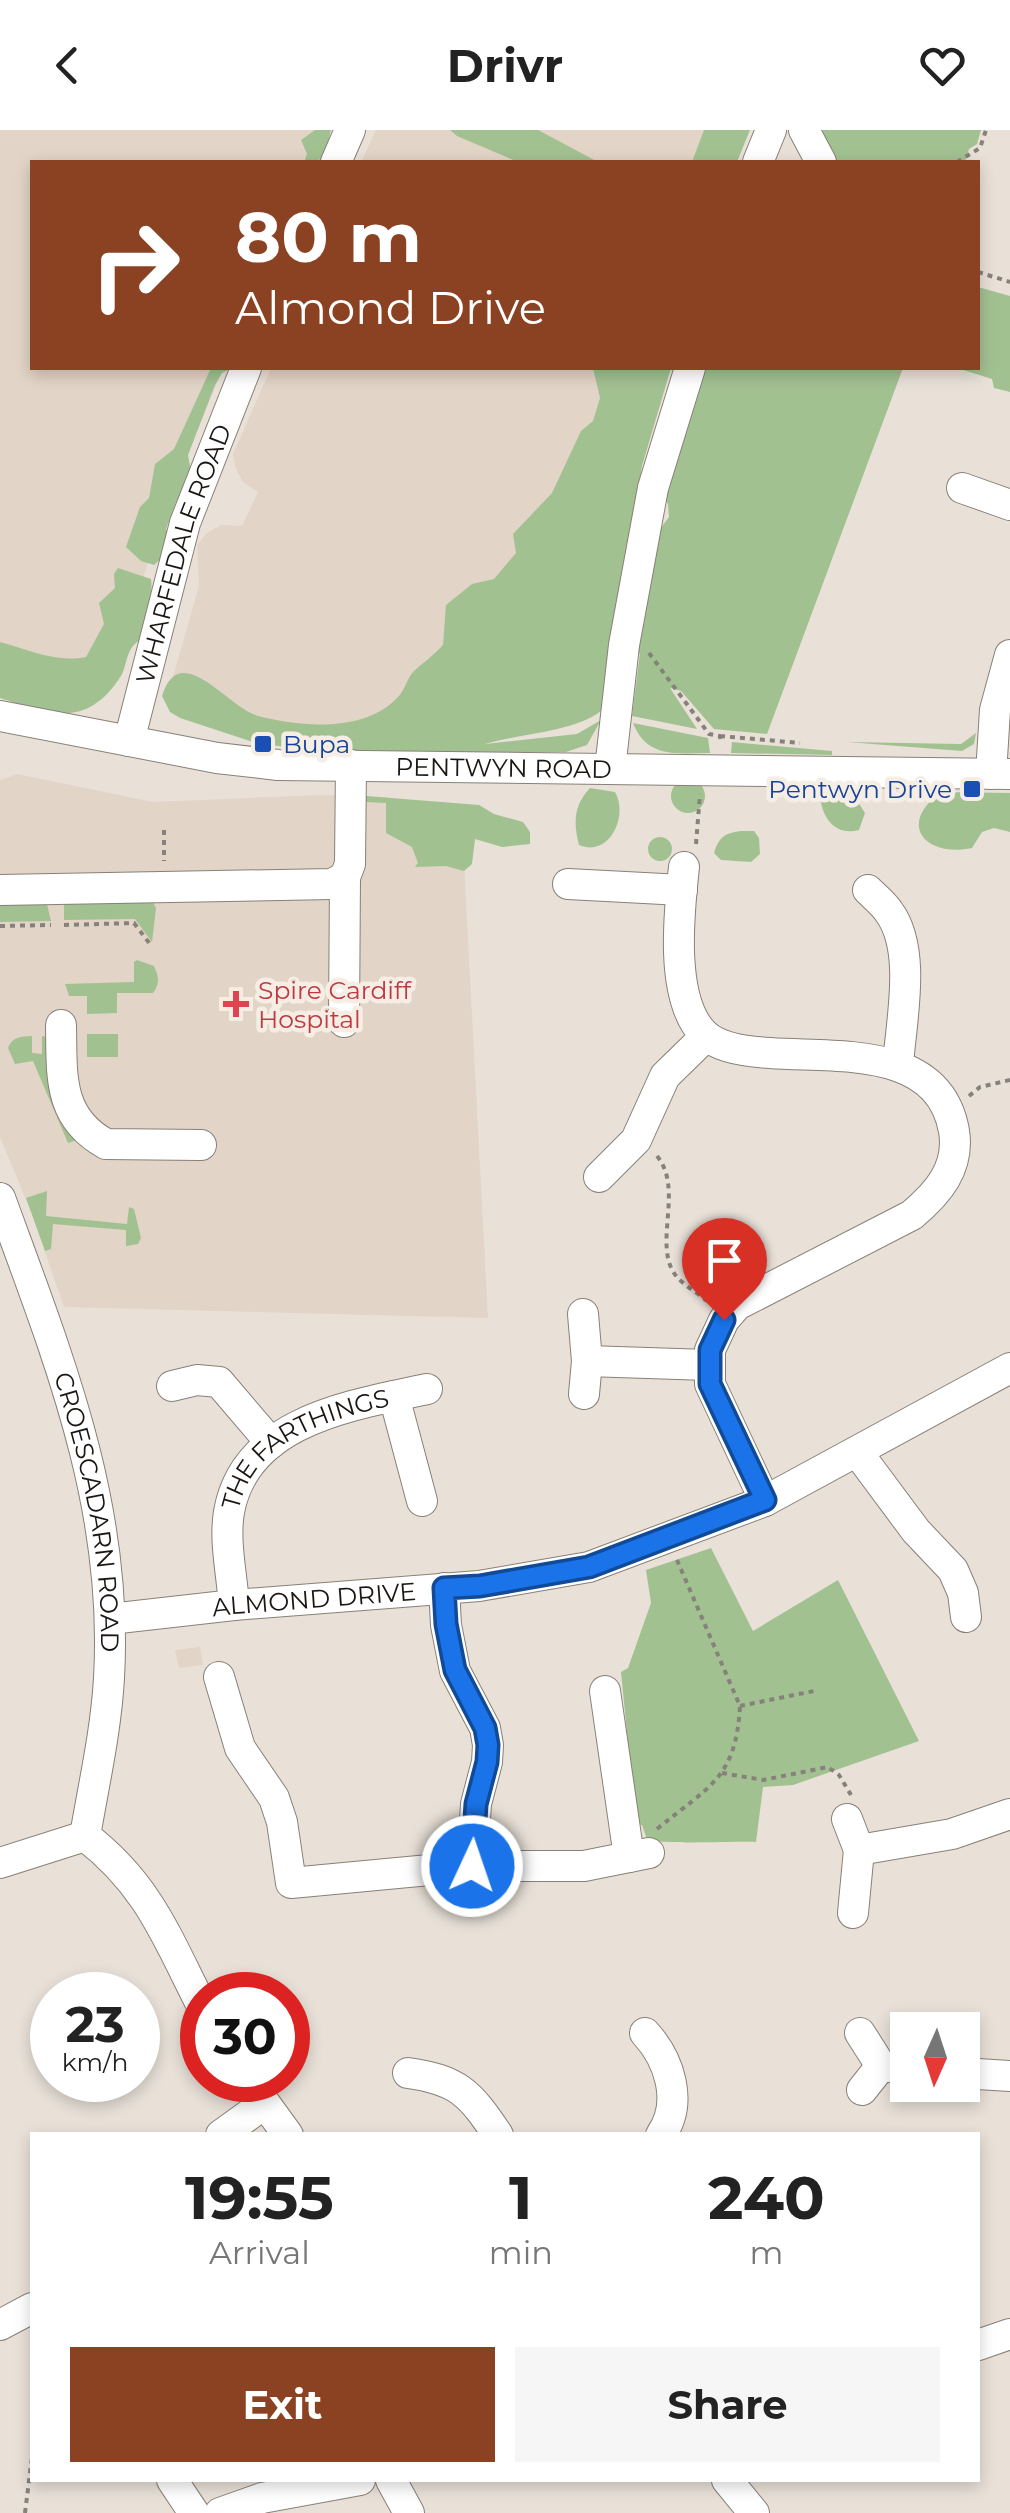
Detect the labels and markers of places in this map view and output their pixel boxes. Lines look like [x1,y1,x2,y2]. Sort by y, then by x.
place label: Bupa [283,729,350,759]
marker: Bupa [252,733,274,755]
place label: Pentwyn Drive [768,774,952,804]
marker: Pentwyn Drive [961,778,983,800]
place label: Spire Cardiff Hospital [258,975,413,1034]
marker: Spire Cardiff Hospital [223,991,249,1017]
pin [682,1218,767,1321]

